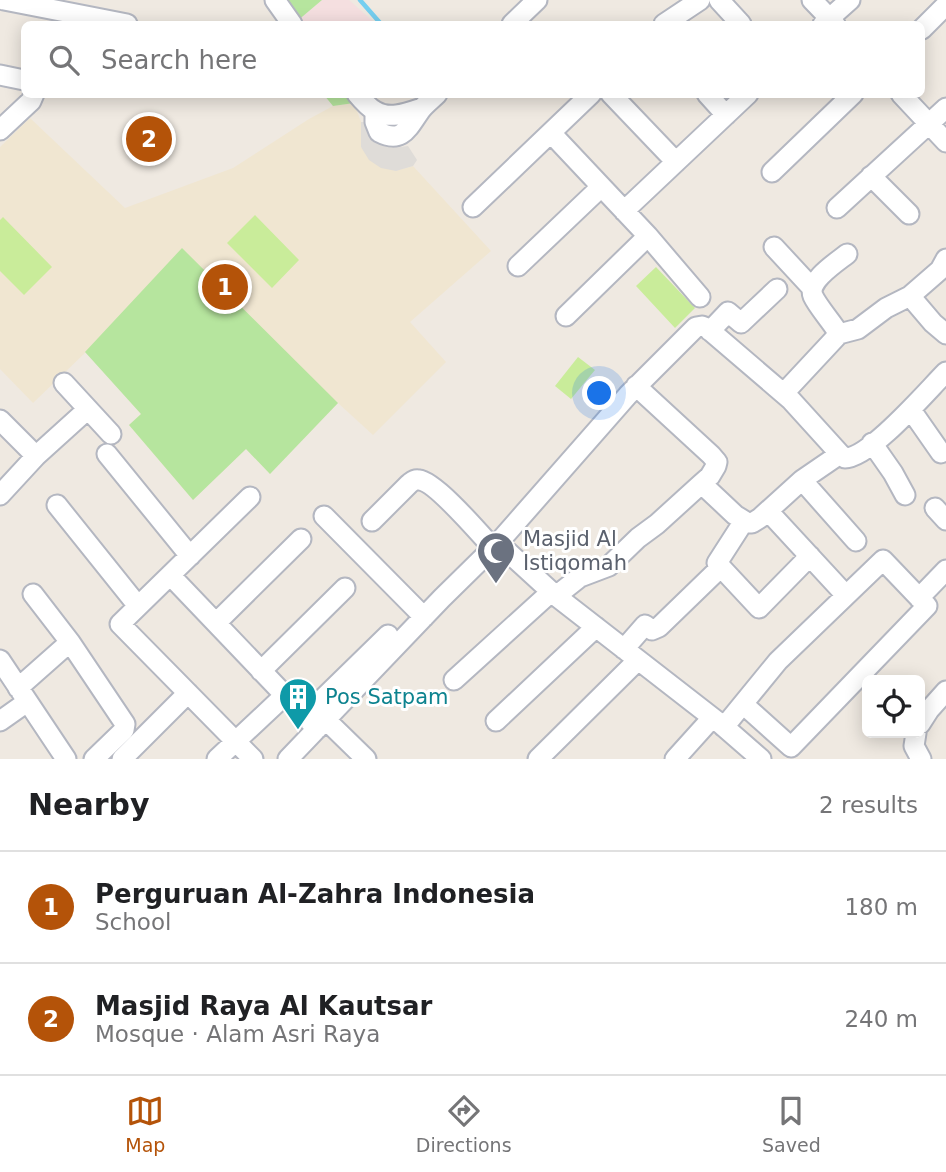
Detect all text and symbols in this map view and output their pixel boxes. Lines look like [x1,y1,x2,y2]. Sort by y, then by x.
search box [21,21,925,98]
icon: search [45,41,83,79]
text: Search here [101,45,257,75]
pin: 2 [126,113,172,165]
pin: 1 [202,261,248,313]
your location [582,376,616,410]
place label: Masjid Al Istiqomah [523,527,627,575]
mosque icon: Masjid Al Istiqomah [475,530,517,585]
map controls [862,675,925,738]
button: locate [862,675,925,738]
building icon: Pos Satpam [277,676,319,731]
place label: Pos Satpam [325,685,448,709]
text: Nearby [28,787,150,822]
text: 2 results [819,792,918,818]
text: Perguruan Al-Zahra Indonesia [95,879,535,909]
text: 1 [43,894,59,920]
text: 180 m [844,894,918,920]
text: School [95,909,171,935]
text: Masjid Raya Al Kautsar [95,991,432,1021]
text: 2 [43,1006,59,1032]
text: 240 m [844,1006,918,1032]
text: Mosque · Alam Asri Raya [95,1021,380,1047]
tab: Map [125,1092,165,1156]
tab: Directions [416,1092,512,1156]
tab: Saved [762,1092,821,1156]

